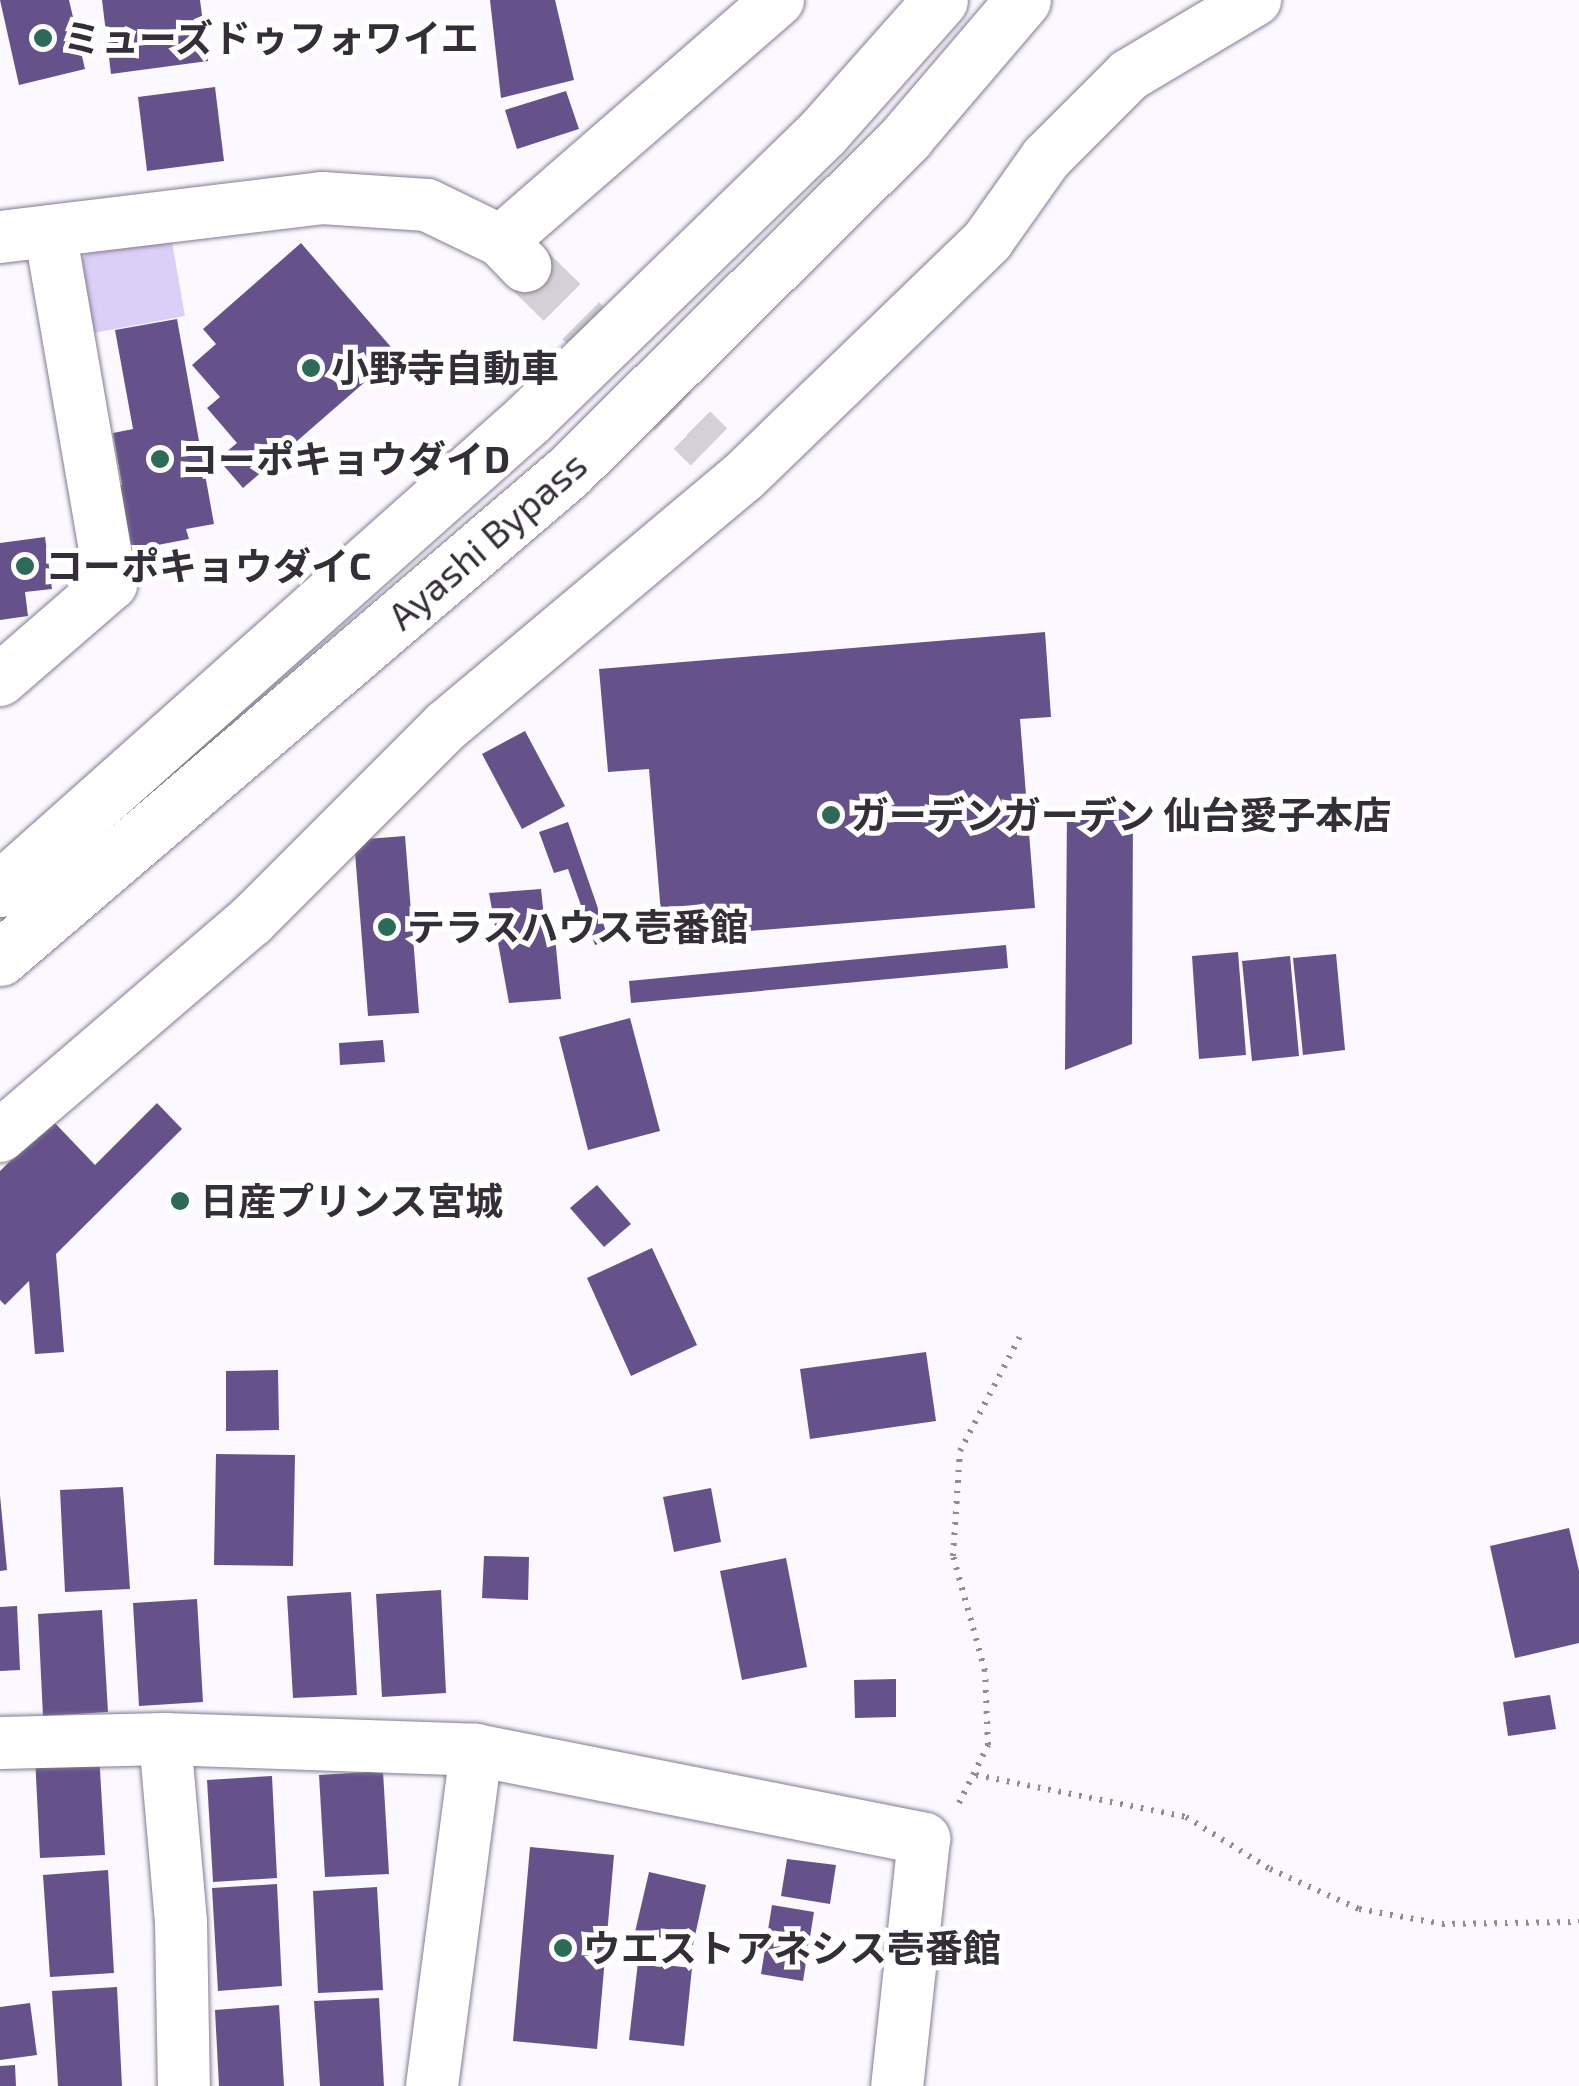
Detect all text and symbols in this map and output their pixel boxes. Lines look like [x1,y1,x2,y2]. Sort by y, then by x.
place label: ミューズドゥフォワイエ [63,15,481,61]
marker: ミューズドゥフォワイエ [32,27,54,49]
place label: 小野寺自動車 [331,345,559,391]
marker: 小野寺自動車 [300,357,322,379]
place label: コーポキョウダイD [180,436,510,482]
street label: Ayashi Bypass [378,441,596,639]
marker: コーポキョウダイD [149,448,171,470]
place label: コーポキョウダイC [45,543,371,589]
marker: コーポキョウダイC [14,555,36,577]
place label: ガーデンガーデン 仙台愛子本店 [851,792,1391,838]
marker: ガーデンガーデン 仙台愛子本店 [820,804,842,826]
place label: テラスハウス壱番館 [407,904,749,950]
marker: テラスハウス壱番館 [376,916,398,938]
place label: 日産プリンス宮城 [200,1178,504,1224]
marker: 日産プリンス宮城 [169,1190,191,1212]
place label: ウエストアネシス壱番館 [583,1925,1001,1971]
marker: ウエストアネシス壱番館 [552,1937,574,1959]

